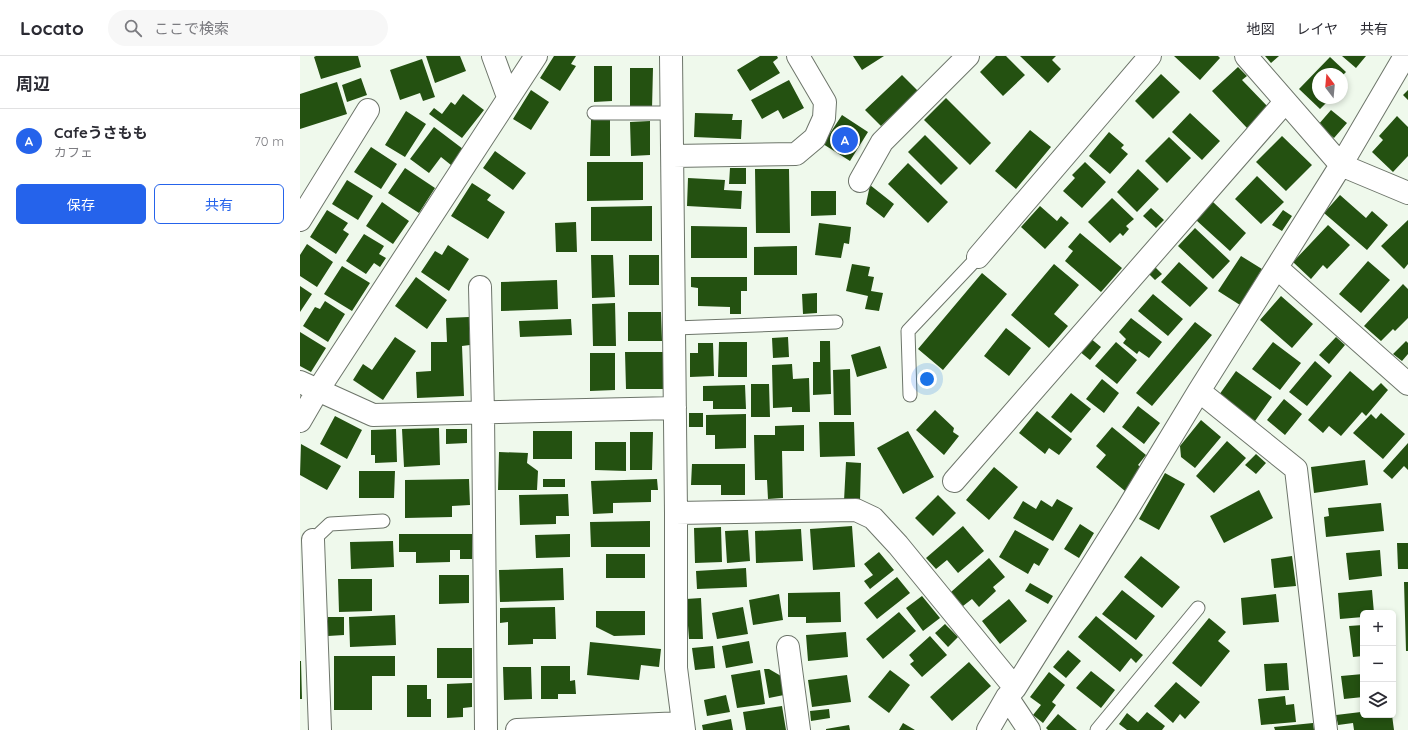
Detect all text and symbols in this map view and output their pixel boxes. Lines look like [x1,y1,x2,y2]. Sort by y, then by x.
search box [108,10,388,46]
text: Locato [20,16,84,40]
icon: search [122,17,144,39]
text: ここで検索 [154,19,229,38]
text: 地図 [1246,20,1274,38]
text: レイヤ [1296,20,1338,38]
text: 共有 [1360,20,1388,38]
north arrow [1312,68,1348,104]
text: 周辺 [16,73,50,94]
text: Cafeうさもも [54,123,148,142]
pin: A [832,125,858,155]
text: A [25,133,33,149]
text: 70 m [254,133,284,149]
text: カフェ [54,144,93,160]
button: 保存 [16,184,146,224]
button: 共有 [154,184,284,224]
your location [917,369,937,389]
map controls [1360,610,1396,718]
button: + [1360,610,1396,646]
button: − [1360,646,1396,682]
button: layers [1360,682,1396,718]

